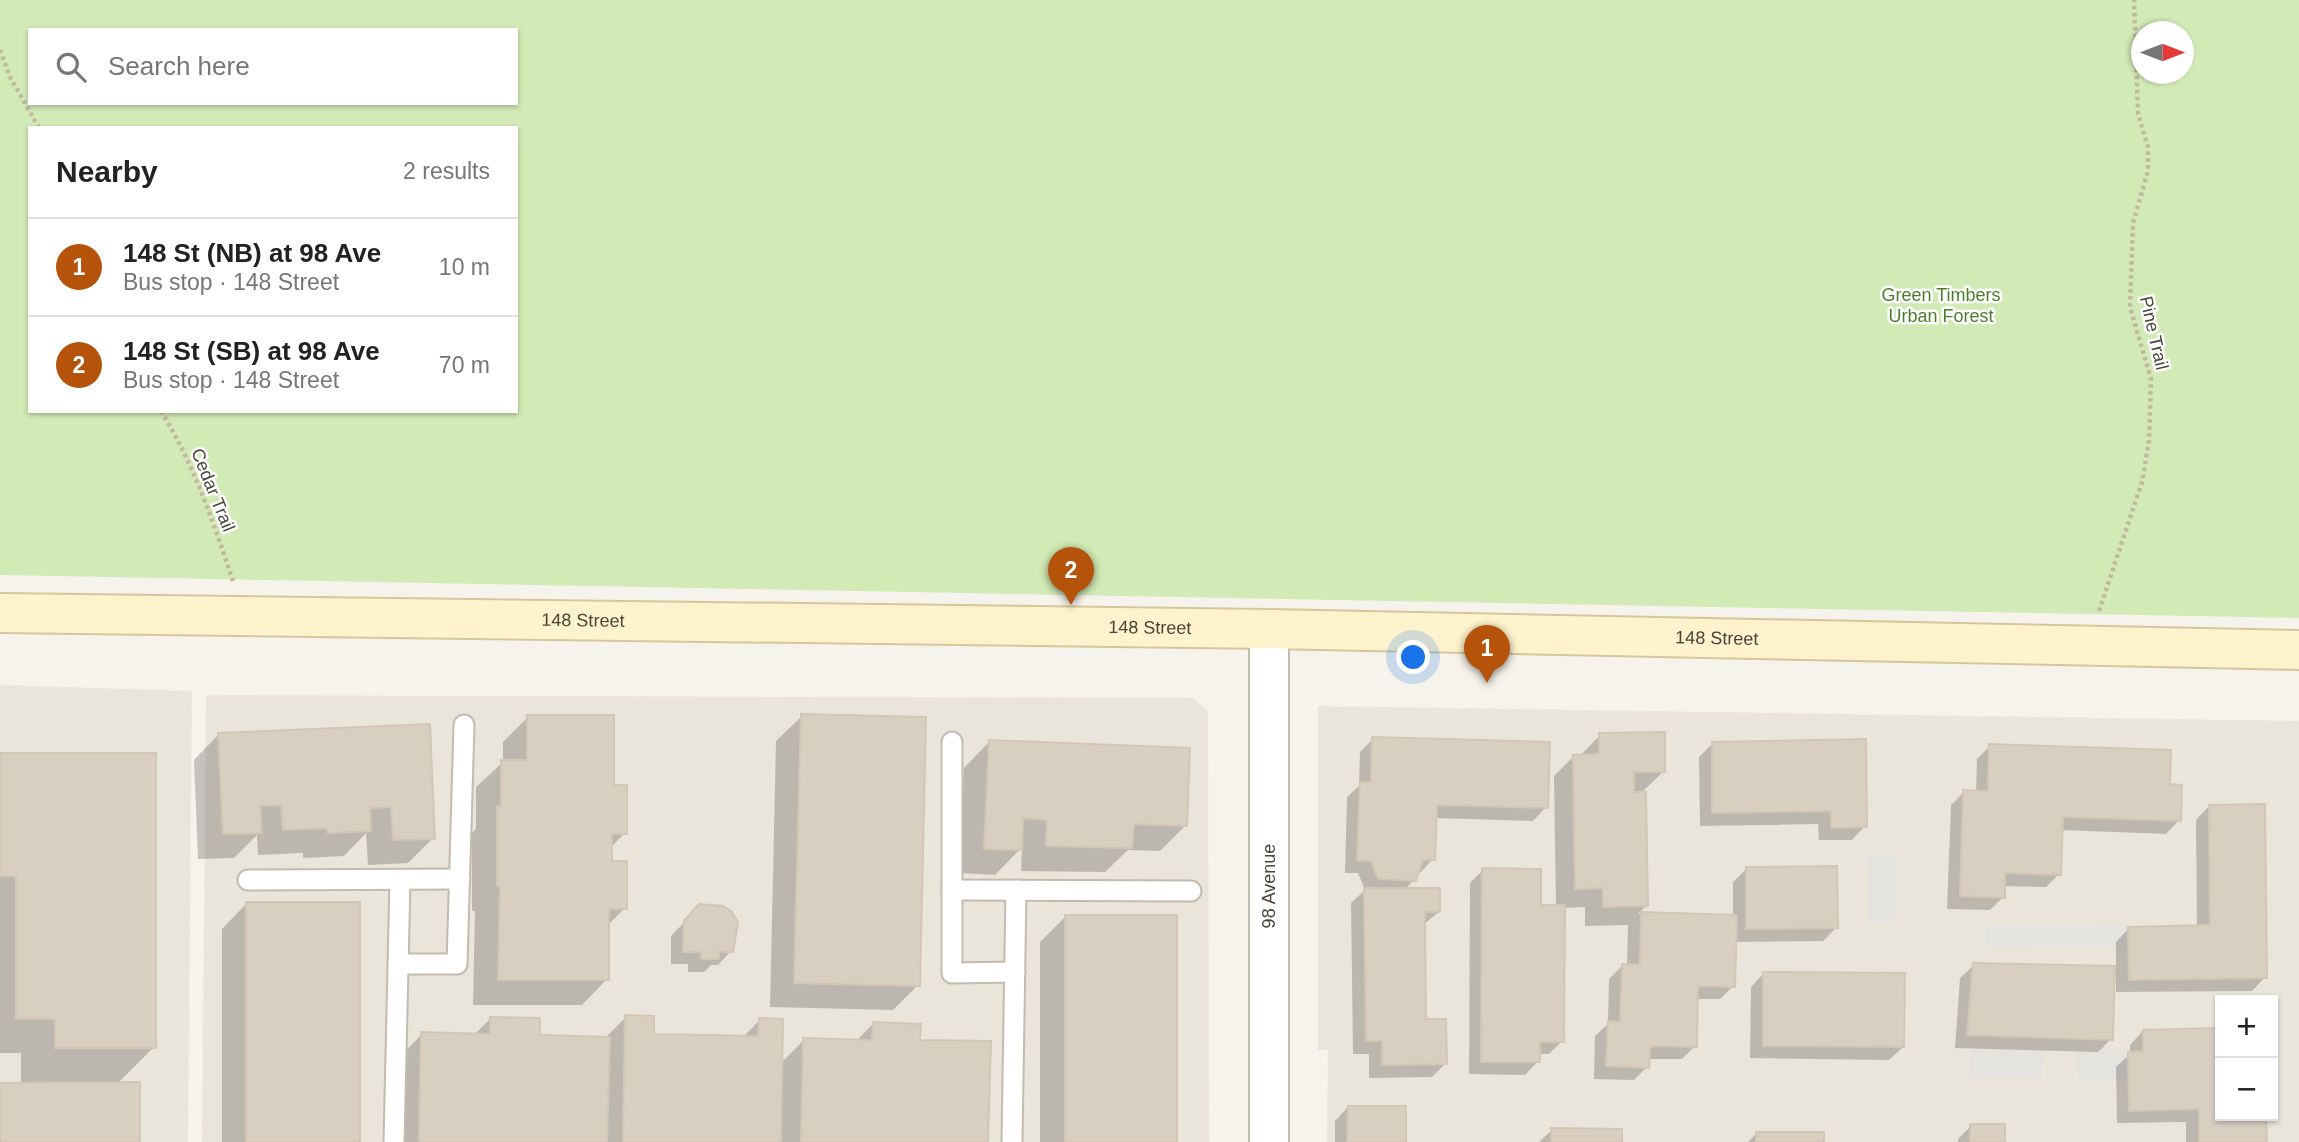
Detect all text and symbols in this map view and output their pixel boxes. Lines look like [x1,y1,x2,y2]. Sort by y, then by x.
north arrow [2131,21,2194,84]
search box [28,28,518,105]
icon: search [52,48,90,86]
text: Search here [108,51,250,81]
text: Nearby [56,155,158,188]
text: 2 results [403,158,490,184]
text: 148 St (NB) at 98 Ave [123,238,381,268]
text: 1 [73,254,85,280]
text: 10 m [439,254,490,280]
text: Bus stop · 148 Street [123,269,339,295]
park label: Green Timbers Urban Forest [1881,285,2001,326]
street label: Pine Trail [2136,294,2172,372]
text: 148 St (SB) at 98 Ave [123,336,380,366]
text: 2 [73,352,85,378]
text: 70 m [439,352,490,378]
text: Bus stop · 148 Street [123,367,339,393]
street label: Cedar Trail [187,445,239,535]
pin: 2 [1048,547,1094,605]
street label: 148 Street [541,610,625,631]
street label: 148 Street [1108,617,1192,638]
pin: 1 [1464,625,1510,683]
street label: 148 Street [1675,627,1759,649]
your location [1396,640,1430,674]
street label: 98 Avenue [1259,844,1279,928]
map controls [2215,995,2278,1121]
button: + [2215,995,2278,1058]
button: − [2215,1058,2278,1121]

